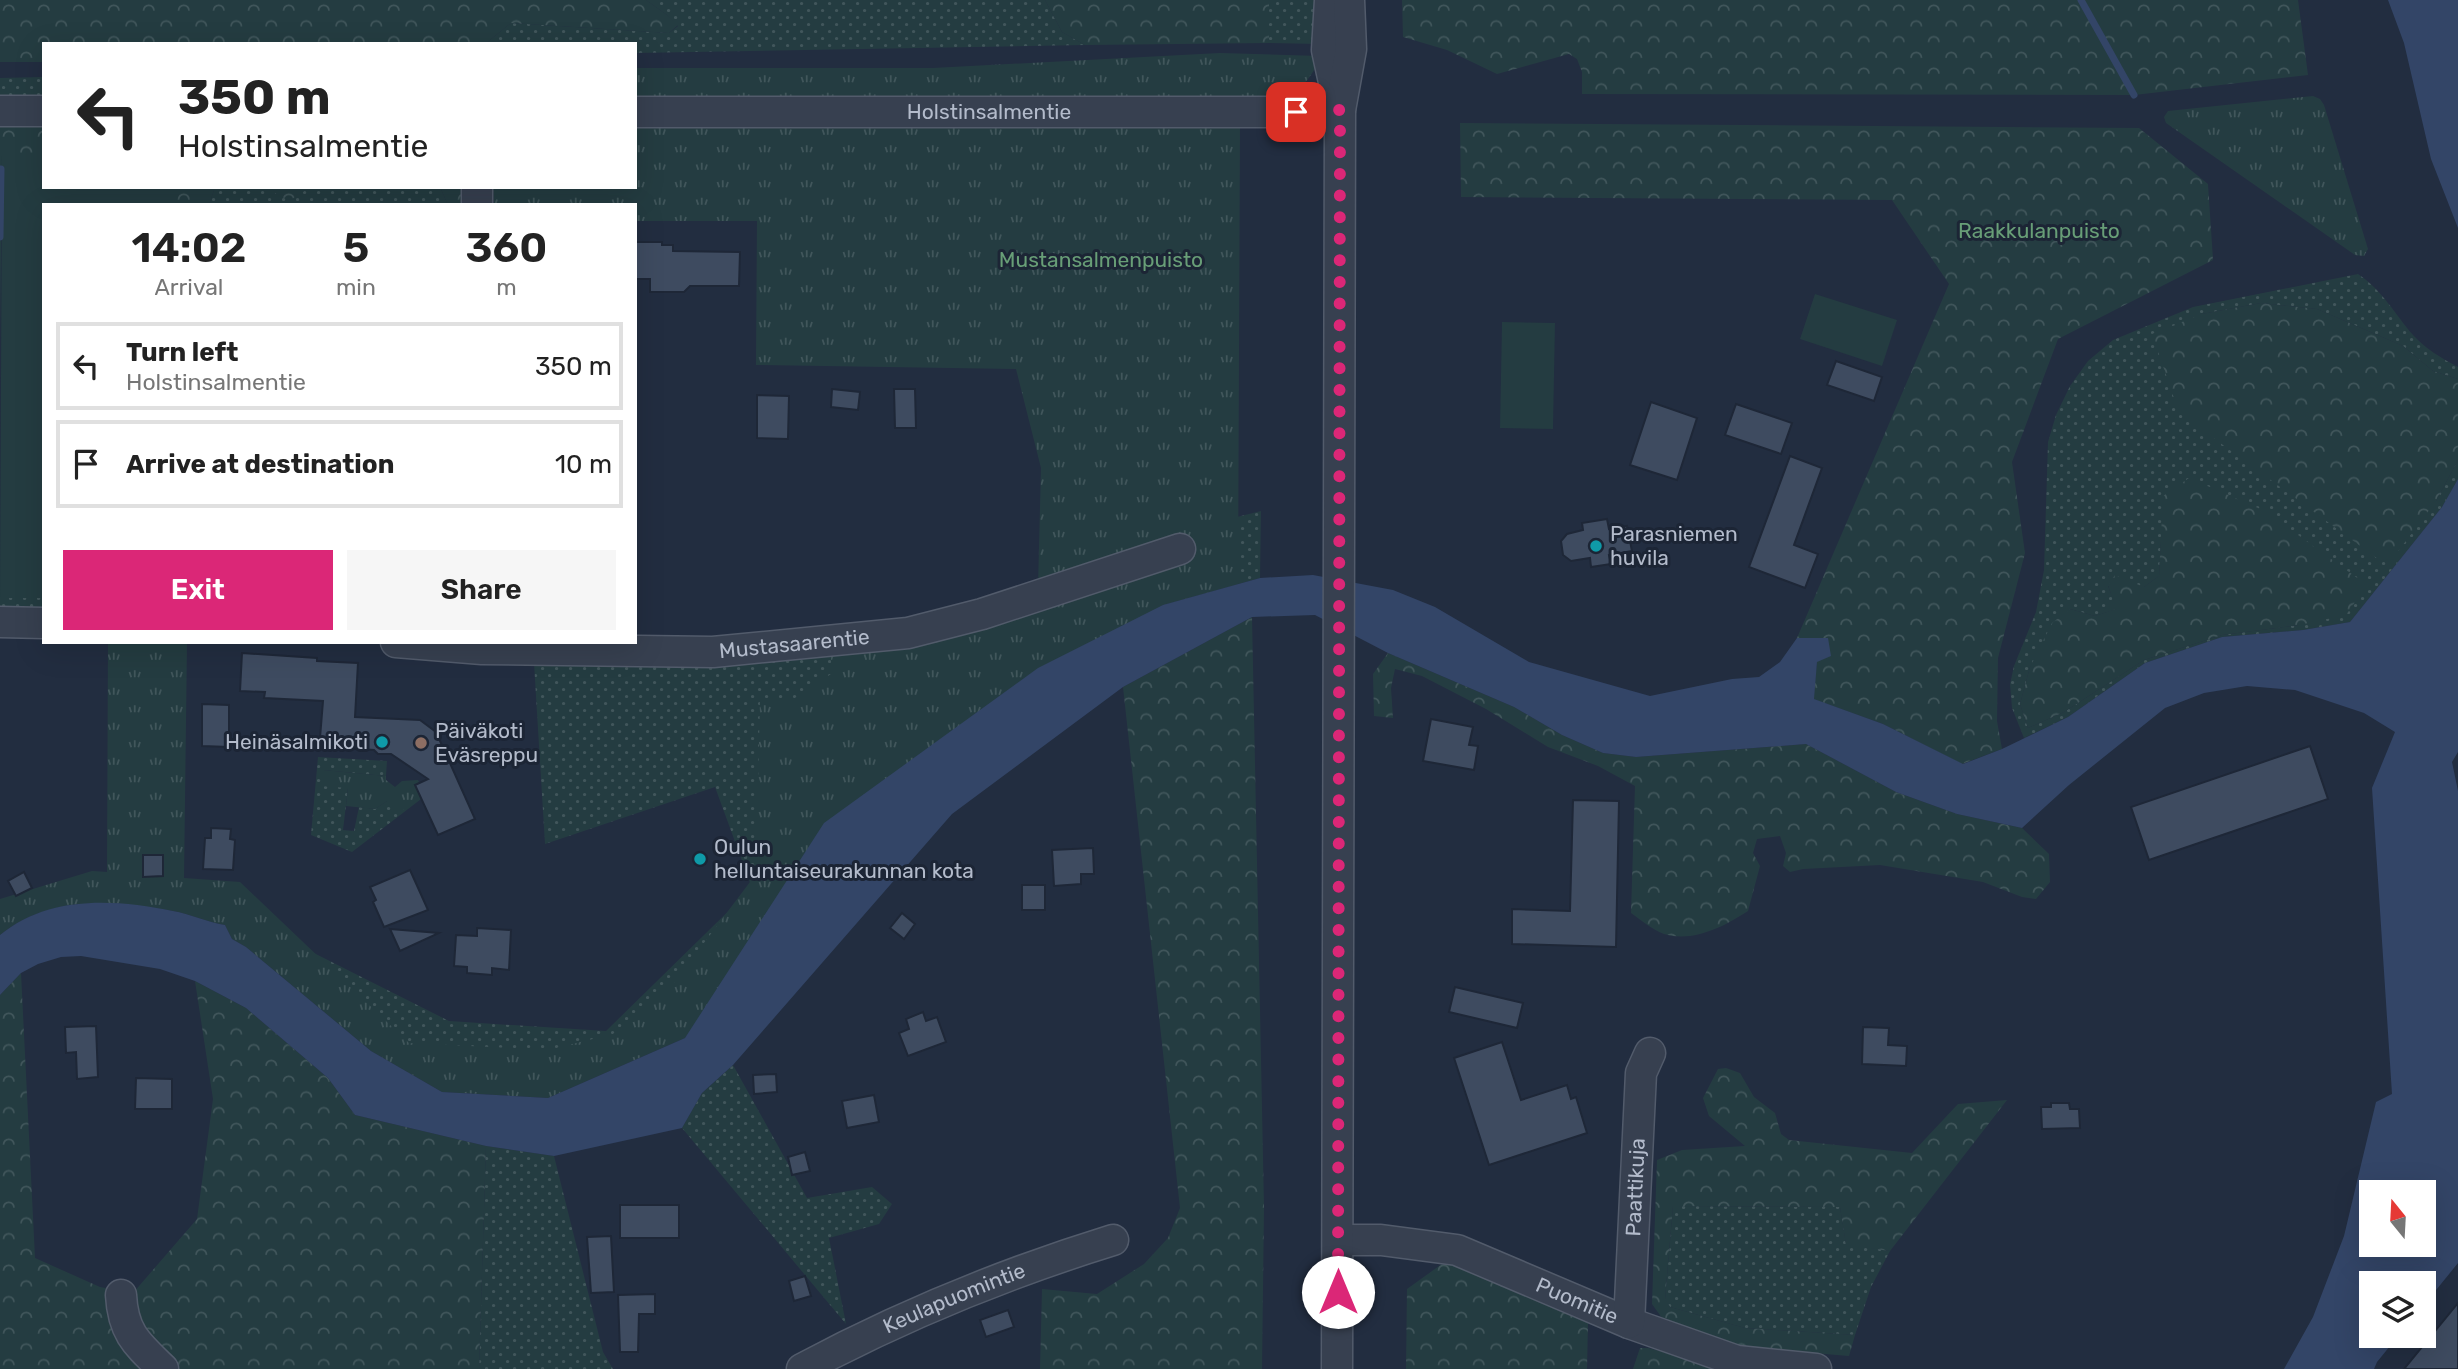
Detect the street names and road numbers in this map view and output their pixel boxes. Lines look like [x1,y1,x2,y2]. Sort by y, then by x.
street label: Holstinsalmentie [907,99,1071,124]
street label: Mustasaarentie [718,624,871,663]
street label: Paattikuja [1620,1137,1650,1237]
street label: Keulapuomintie [879,1257,1029,1339]
street label: Puomitie [1532,1272,1622,1329]

